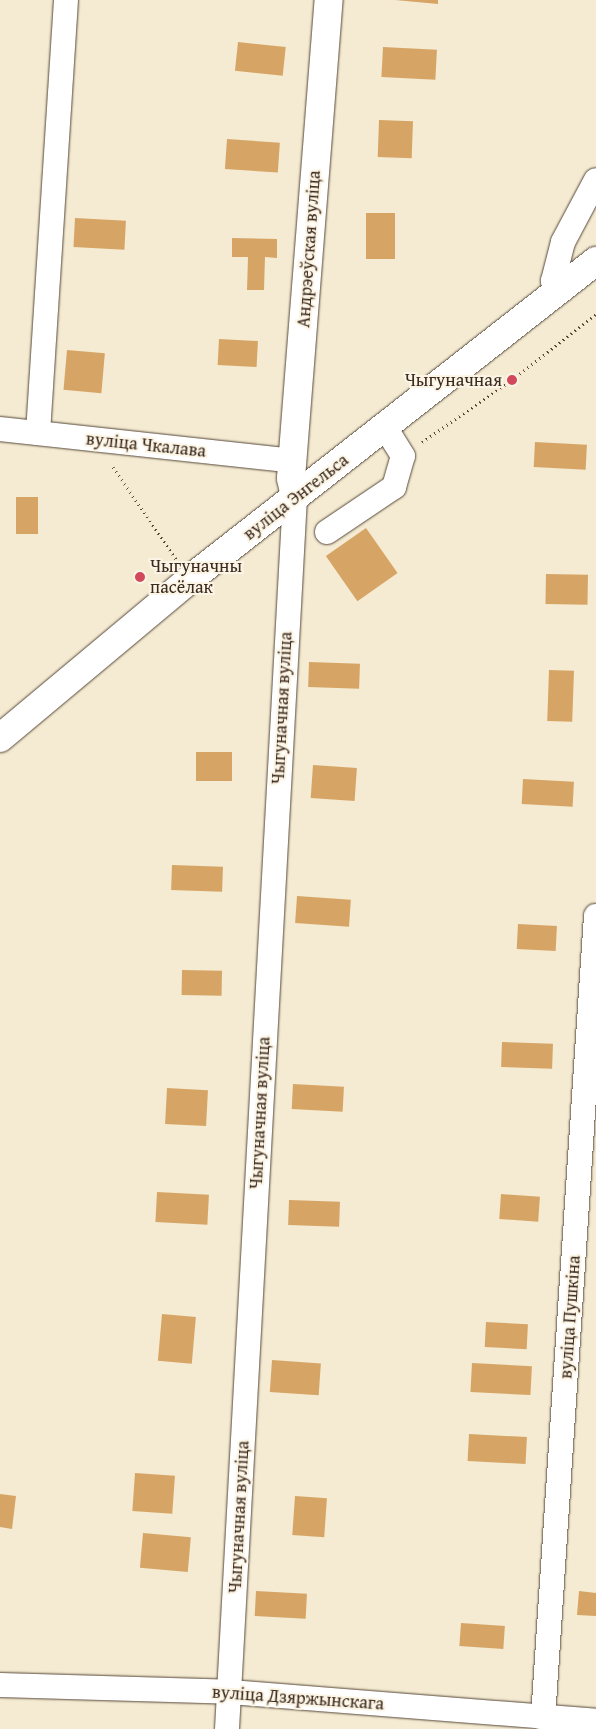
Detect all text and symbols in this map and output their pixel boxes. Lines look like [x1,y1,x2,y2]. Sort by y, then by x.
street label: Андрэеўская вуліца [293,170,325,328]
place label: Чыгуначная [405,369,502,391]
marker: Чыгуначная [506,374,518,386]
street label: вуліца Чкалава [85,428,207,462]
street label: вуліца Энгельса [239,449,353,545]
place label: Чыгуначны пасёлак [150,556,242,598]
marker: Чыгуначны пасёлак [134,571,146,583]
street label: Чыгуначная вуліца [267,631,297,785]
street label: Чыгуначная вуліца [245,1036,275,1190]
street label: вуліца Пушкіна [555,1255,585,1379]
street label: Чыгуначная вуліца [224,1440,254,1594]
street label: вуліца Дзяржынскага [211,1681,385,1715]

